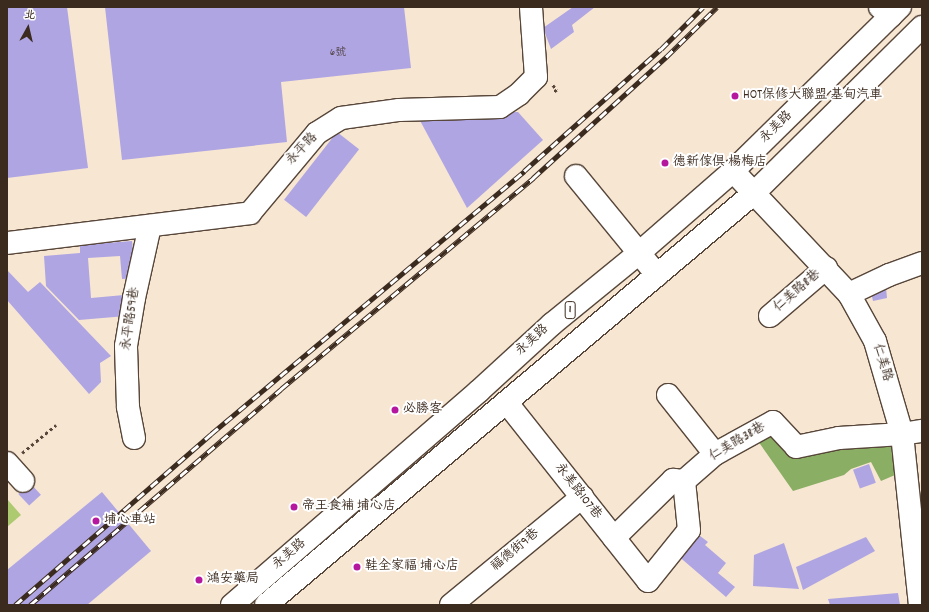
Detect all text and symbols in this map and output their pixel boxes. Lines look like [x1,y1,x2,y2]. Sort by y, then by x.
text: 北 [23,7,36,25]
north arrow [8,8,48,48]
house number: 6號 [330,46,346,60]
place label: HOT保修大聯盟 基甸汽車 [743,88,882,104]
marker: HOT保修大聯盟 基甸汽車 [730,91,740,101]
street label: 永美路 [758,109,796,147]
street label: 永平路 [284,130,322,170]
place label: 德新傢俱 楊梅店 [673,155,767,171]
marker: 德新傢俱 楊梅店 [660,158,670,168]
street label: 仁美路8巷 [771,267,825,317]
street label: 永平路59巷 [120,286,144,352]
road number: 1 [564,300,576,320]
street label: 永美路 [513,322,553,360]
street label: 仁美路 [868,342,894,384]
place label: 必勝客 [403,402,442,418]
marker: 必勝客 [390,405,400,415]
street label: 仁美路38巷 [707,420,769,466]
street label: 永美路107巷 [550,461,604,523]
place label: 帝王食補 埔心店 [302,499,396,515]
marker: 帝王食補 埔心店 [289,502,299,512]
place label: 埔心車站 [104,513,156,529]
marker: 埔心車站 [91,516,101,526]
street label: 福德街9巷 [489,526,543,576]
street label: 永美路 [270,536,310,574]
place label: 鞋全家福 埔心店 [365,559,459,575]
marker: 鞋全家福 埔心店 [352,562,362,572]
place label: 鴻安藥局 [207,572,259,588]
marker: 鴻安藥局 [194,575,204,585]

